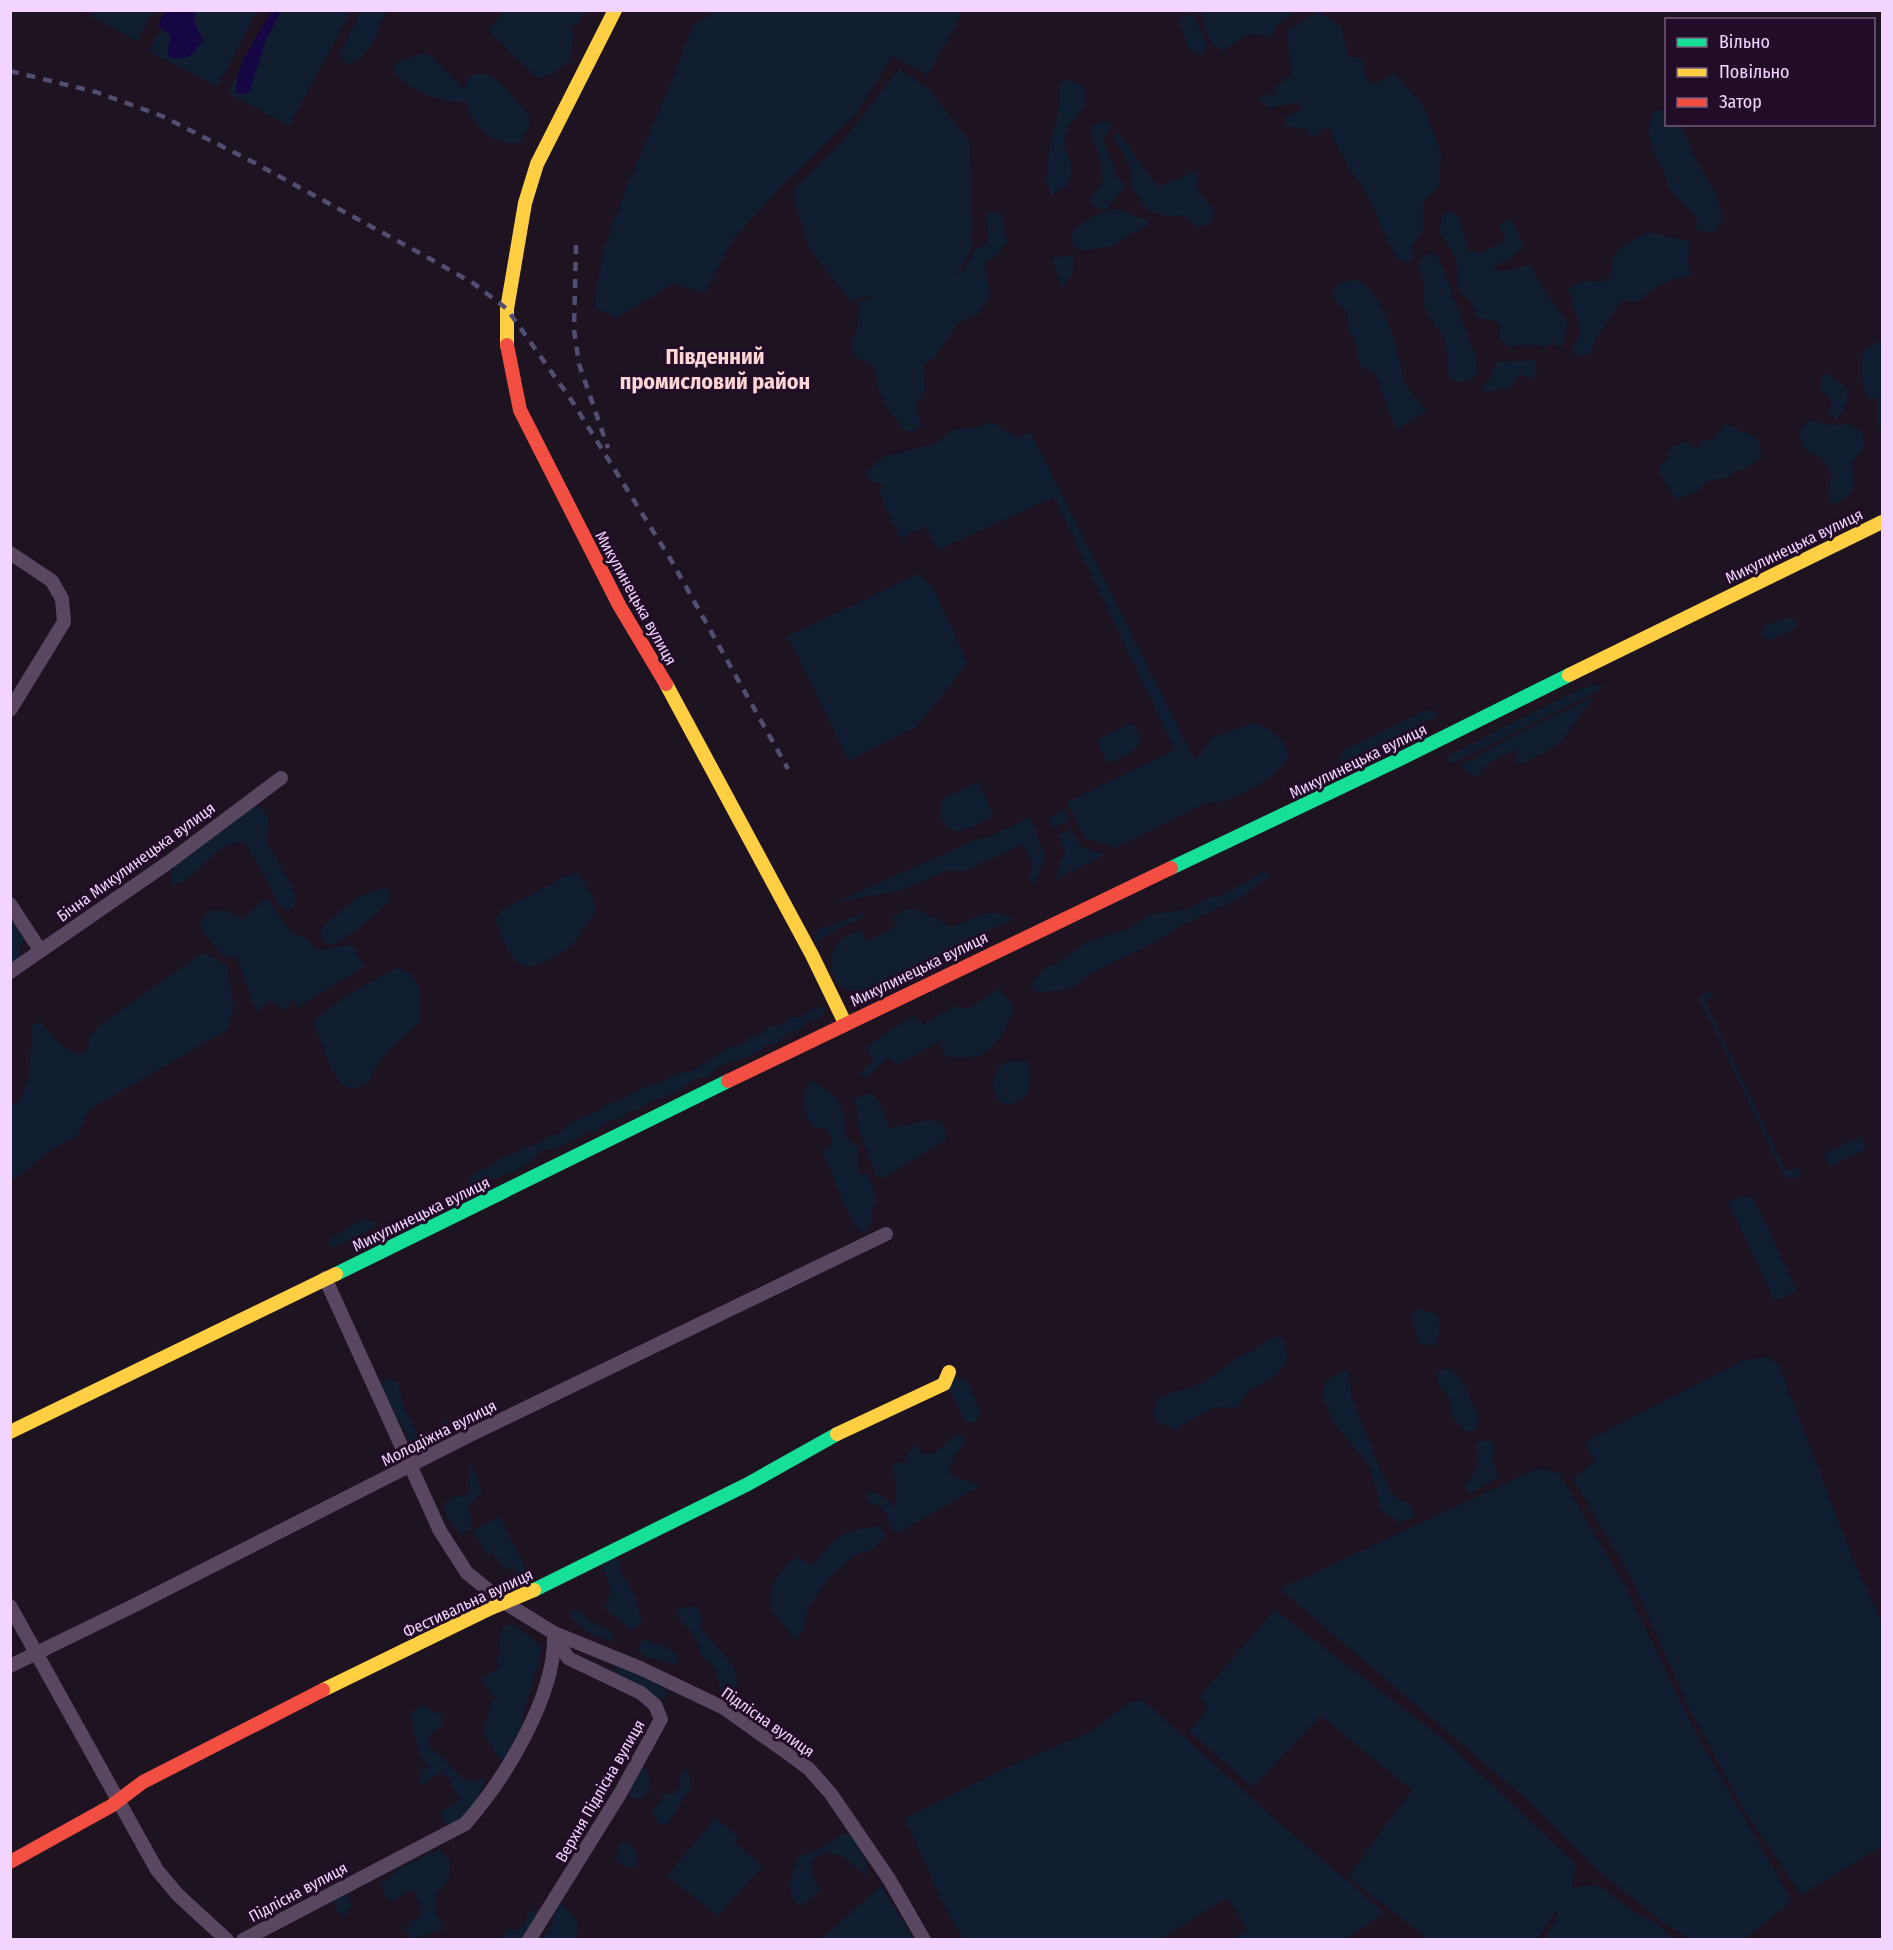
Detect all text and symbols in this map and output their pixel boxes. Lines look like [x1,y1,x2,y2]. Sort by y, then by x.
legend [1665,18,1875,126]
text: Вільно [1719,31,1770,53]
text: Повільно [1719,61,1790,83]
text: Затор [1719,91,1762,113]
district label: Південний промисловий район [620,343,810,395]
street label: Микулинецька вулиця [1722,504,1866,588]
street label: Микулинецька вулиця [591,528,681,668]
street label: Микулинецька вулиця [1286,719,1430,803]
street label: Бічна Микулинецька вулиця [53,798,219,926]
street label: Микулинецька вулиця [847,927,991,1011]
street label: Микулинецька вулиця [349,1172,493,1256]
street label: Молодіжна вулиця [378,1396,500,1470]
street label: Фестивальна вулиця [400,1565,536,1641]
street label: Підлісна вулиця [718,1683,818,1761]
street label: Верхня Підлісна вулиця [551,1716,649,1866]
street label: Підлісна вулиця [245,1858,351,1926]

